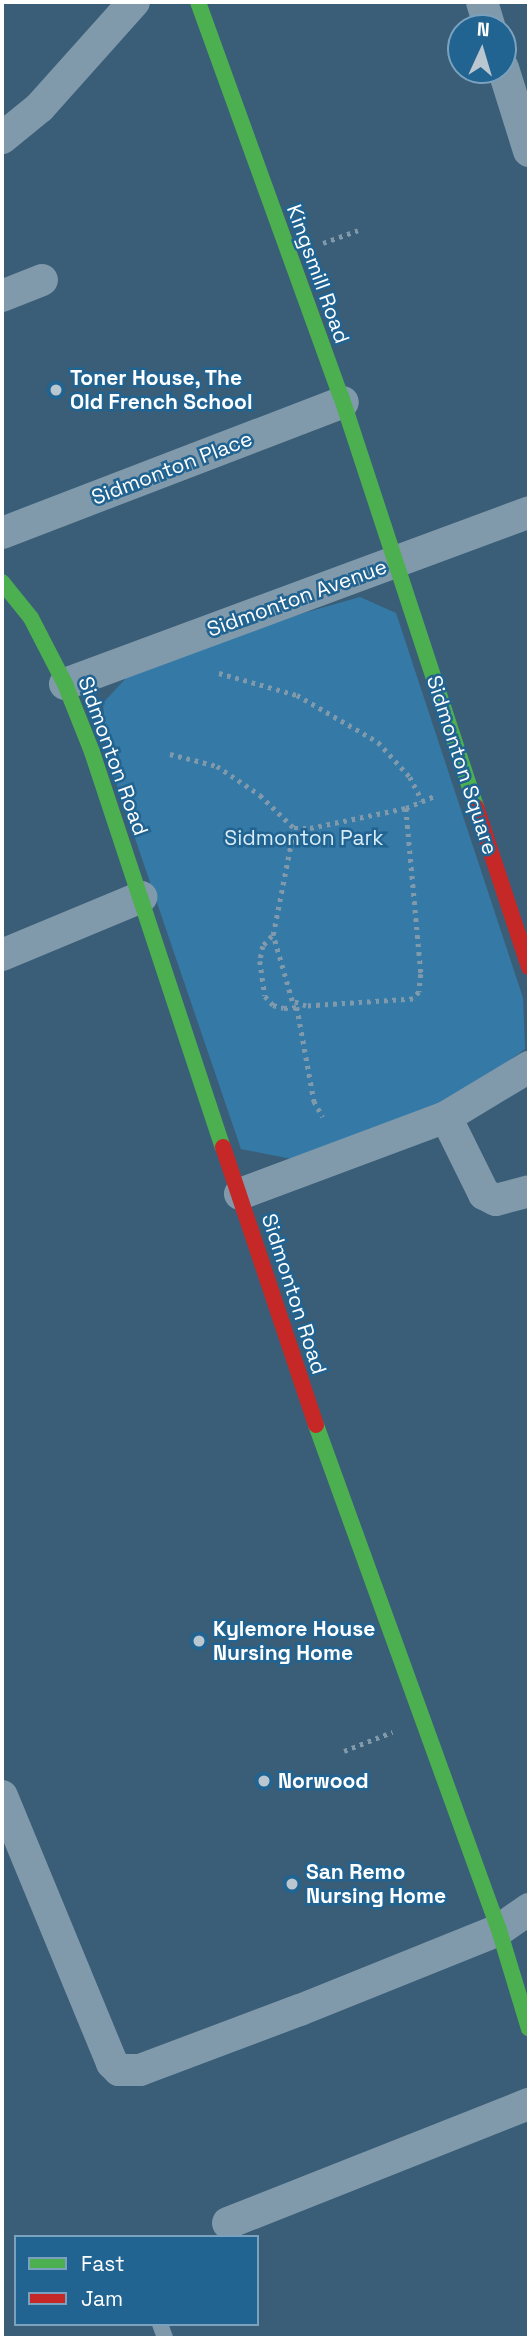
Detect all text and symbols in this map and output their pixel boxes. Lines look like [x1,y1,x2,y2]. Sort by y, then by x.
north arrow [447,14,517,84]
text: N [476,17,491,42]
street label: Kingsmill Road [281,201,355,347]
place label: Toner House, The Old French School [70,365,253,415]
marker: Toner House, The Old French School [48,382,64,398]
street label: Sidmonton Place [88,426,256,510]
street label: Sidmonton Avenue [203,554,391,642]
street label: Sidmonton Square [421,672,503,858]
street label: Sidmonton Road [73,673,153,839]
park label: Sidmonton Park [224,825,384,851]
street label: Sidmonton Road [256,1211,332,1377]
place label: Kylemore House Nursing Home [213,1616,375,1666]
marker: Kylemore House Nursing Home [191,1633,207,1649]
place label: Norwood [278,1768,369,1794]
marker: Norwood [256,1773,272,1789]
place label: San Remo Nursing Home [306,1859,446,1909]
marker: San Remo Nursing Home [284,1876,300,1892]
legend [14,2235,259,2326]
text: Fast [81,2250,125,2277]
text: Jam [81,2285,123,2312]

